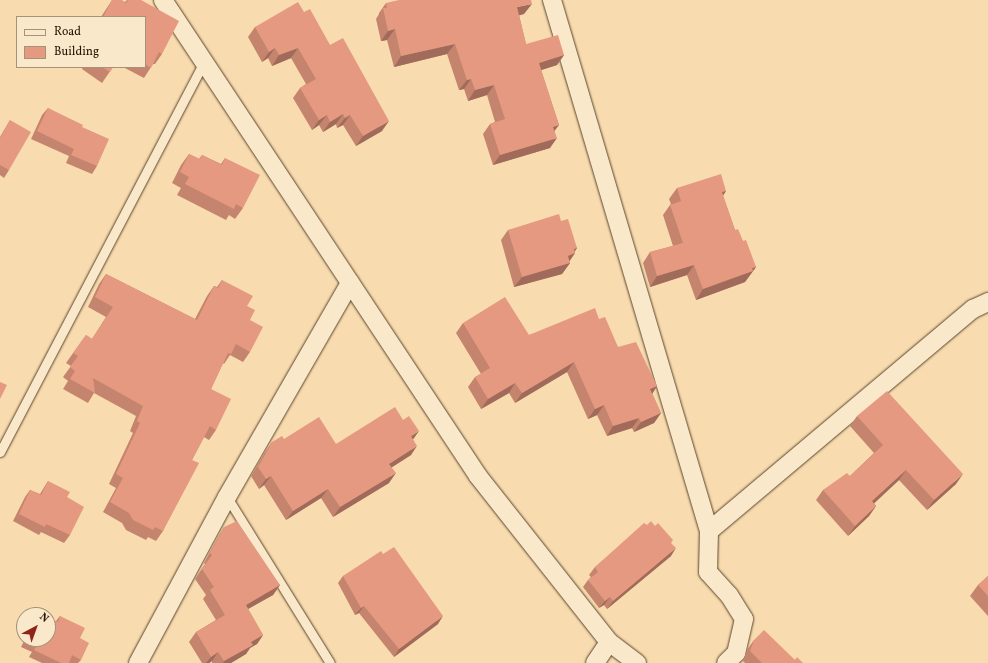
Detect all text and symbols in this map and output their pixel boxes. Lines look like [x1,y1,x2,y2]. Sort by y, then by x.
legend [16,16,146,68]
text: Road [54,24,81,40]
text: Building [54,44,99,60]
north arrow [16,607,56,647]
text: N [36,610,51,627]

